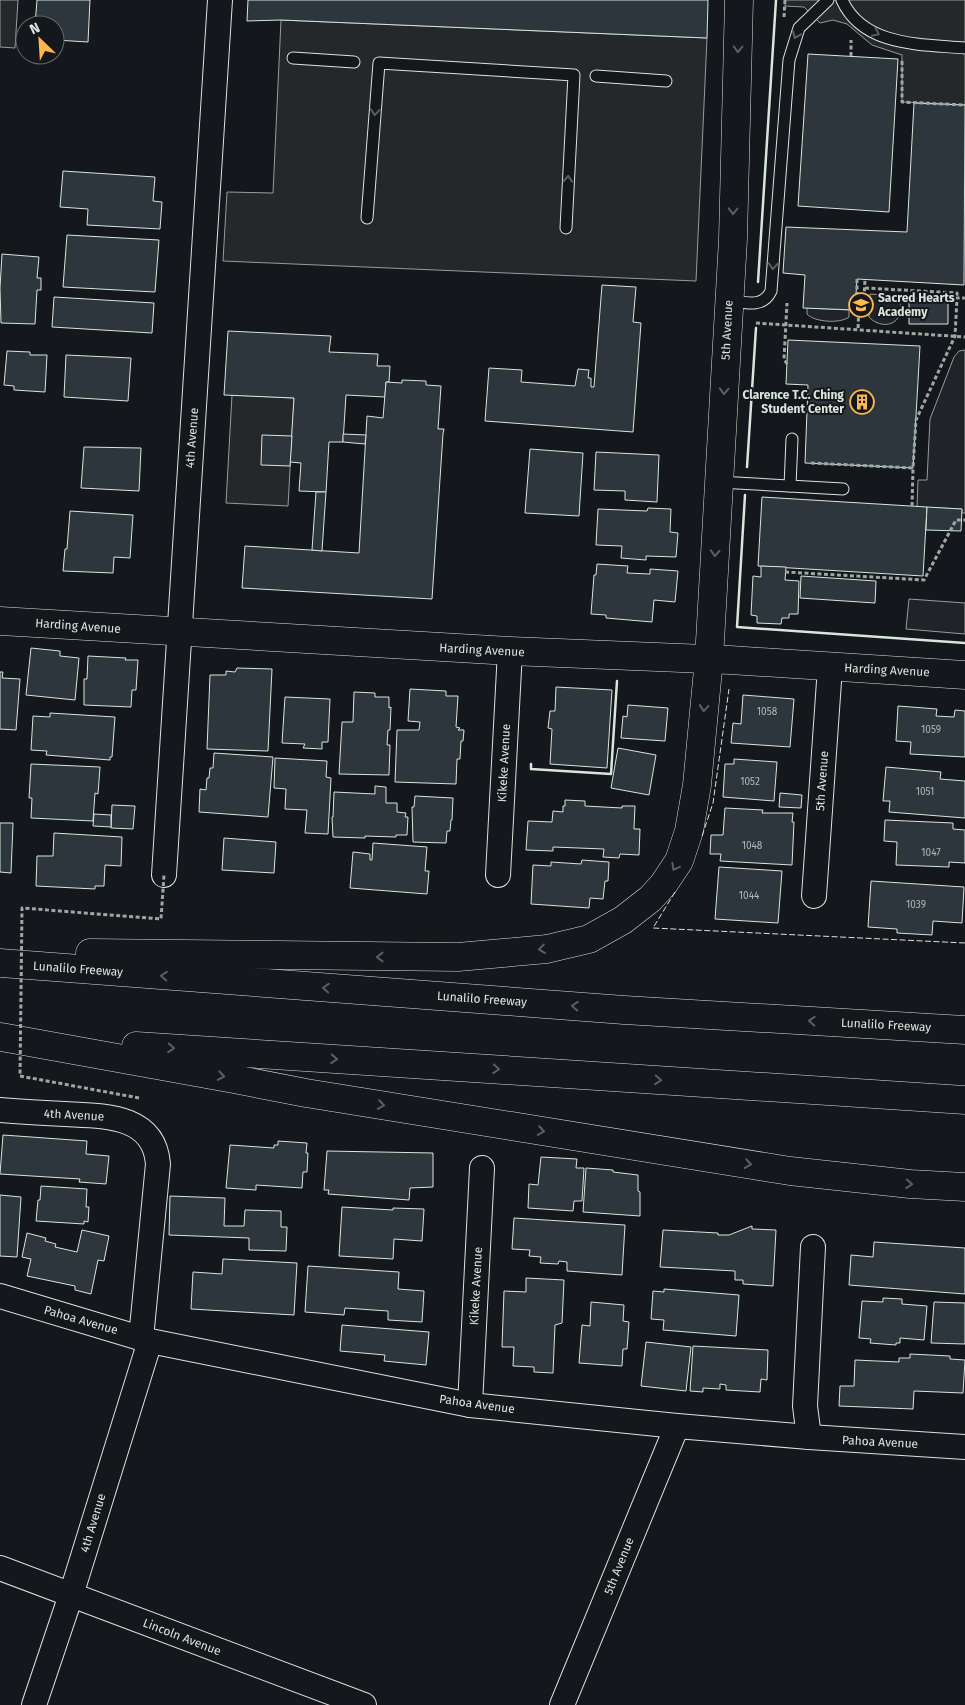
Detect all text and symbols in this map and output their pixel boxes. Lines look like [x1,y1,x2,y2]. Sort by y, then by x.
north arrow [15,15,65,65]
text: N [27,19,43,38]
one-way arrow [871,27,880,37]
one-way arrow [792,30,802,39]
one-way arrow [732,45,743,53]
one-way arrow [370,108,381,116]
one-way arrow [563,175,574,183]
one-way arrow [728,207,739,215]
one-way arrow [768,262,779,270]
place label: Sacred Hearts Academy [877,291,955,319]
school or university icon: Sacred Hearts Academy [848,292,874,318]
street label: 5th Avenue [718,300,736,360]
one-way arrow [718,387,729,395]
place label: Clarence T.C. Ching Student Center [743,388,844,416]
building icon: Clarence T.C. Ching Student Center [849,389,875,415]
street label: 4th Avenue [183,407,201,469]
one-way arrow [709,549,720,557]
street label: Harding Avenue [35,616,121,636]
street label: Harding Avenue [439,641,525,659]
street label: Harding Avenue [844,661,930,679]
one-way arrow [699,704,710,712]
house number: 1058 [757,706,778,718]
street label: Kikeke Avenue [495,723,513,803]
house number: 1059 [921,724,941,736]
street label: 5th Avenue [813,750,831,812]
house number: 1052 [740,776,760,788]
house number: 1051 [916,786,934,798]
house number: 1048 [742,840,763,852]
house number: 1047 [921,847,941,859]
one-way arrow [672,861,682,870]
house number: 1044 [739,890,760,902]
house number: 1039 [906,899,926,911]
one-way arrow [538,943,546,954]
one-way arrow [376,952,384,962]
street label: Lunalilo Freeway [32,959,124,979]
one-way arrow [159,970,167,981]
one-way arrow [321,982,329,993]
street label: Lunalilo Freeway [436,989,528,1009]
one-way arrow [571,1001,579,1012]
one-way arrow [807,1015,815,1026]
street label: Lunalilo Freeway [841,1016,932,1034]
one-way arrow [168,1042,176,1053]
one-way arrow [330,1053,338,1064]
one-way arrow [492,1064,500,1075]
one-way arrow [216,1071,225,1081]
one-way arrow [654,1074,662,1085]
one-way arrow [376,1100,385,1110]
street label: 4th Avenue [43,1106,105,1124]
one-way arrow [538,1125,546,1136]
one-way arrow [744,1158,752,1169]
one-way arrow [905,1178,913,1189]
street label: Kikeke Avenue [467,1246,485,1326]
street label: Pahoa Avenue [42,1303,120,1337]
street label: Pahoa Avenue [438,1392,516,1416]
street label: Pahoa Avenue [842,1433,918,1451]
street label: 4th Avenue [77,1492,109,1554]
street label: 5th Avenue [601,1535,637,1597]
street label: Lincoln Avenue [141,1616,223,1658]

